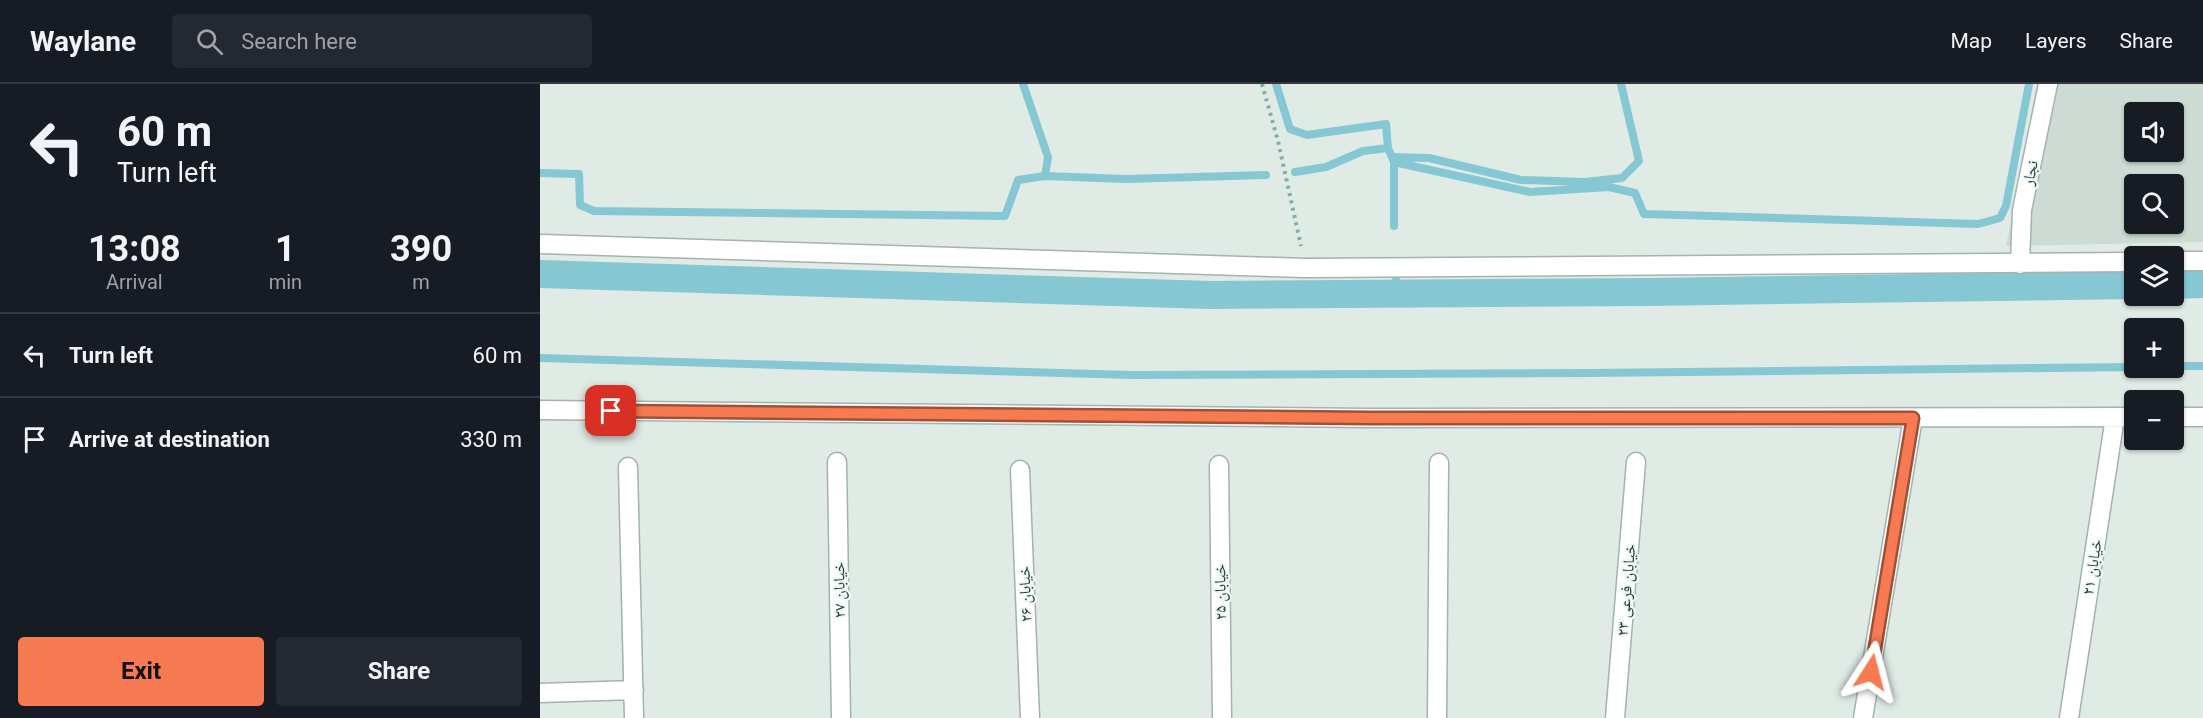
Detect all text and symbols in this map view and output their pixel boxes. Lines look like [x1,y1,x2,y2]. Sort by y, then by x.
search box [172,14,592,68]
text: Waylane [30,25,136,58]
icon: search [193,25,226,58]
text: Search here [241,29,357,54]
text: Map [1950,29,1992,53]
text: Layers [2025,29,2086,53]
text: Share [2119,29,2173,53]
map controls [2124,102,2184,450]
button: sound [2124,102,2184,162]
text: 60 m [117,107,212,156]
icon: left [18,108,96,186]
text: Turn left [117,157,217,189]
street label: نجار [2018,159,2042,188]
button: search [2124,174,2184,234]
text: 13:08 [88,228,181,270]
text: 1 [275,228,296,270]
text: 390 [390,228,452,270]
button: layers [2124,246,2184,306]
text: Arrival [106,270,163,294]
text: min [269,270,302,294]
text: m [412,270,430,294]
button: + [2124,318,2184,378]
icon: left [18,339,51,372]
text: Turn left [69,343,153,368]
text: 60 m [473,343,522,368]
pin [585,385,636,436]
button: − [2124,390,2184,450]
icon: arrive [594,394,627,427]
icon: arrive [18,423,51,456]
text: Arrive at destination [69,427,270,452]
text: 330 m [460,427,522,452]
street label: خیابان ۲۱ [2078,538,2107,596]
street label: خیابان فرعی ۲۳ [1613,543,1640,637]
street label: خیابان ۲۷ [829,562,850,618]
street label: خیابان ۲۵ [1210,564,1231,620]
street label: خیابان ۲۶ [1015,566,1036,622]
button: Exit [18,637,264,706]
button: Share [276,637,522,706]
position arrow [1839,640,1903,704]

